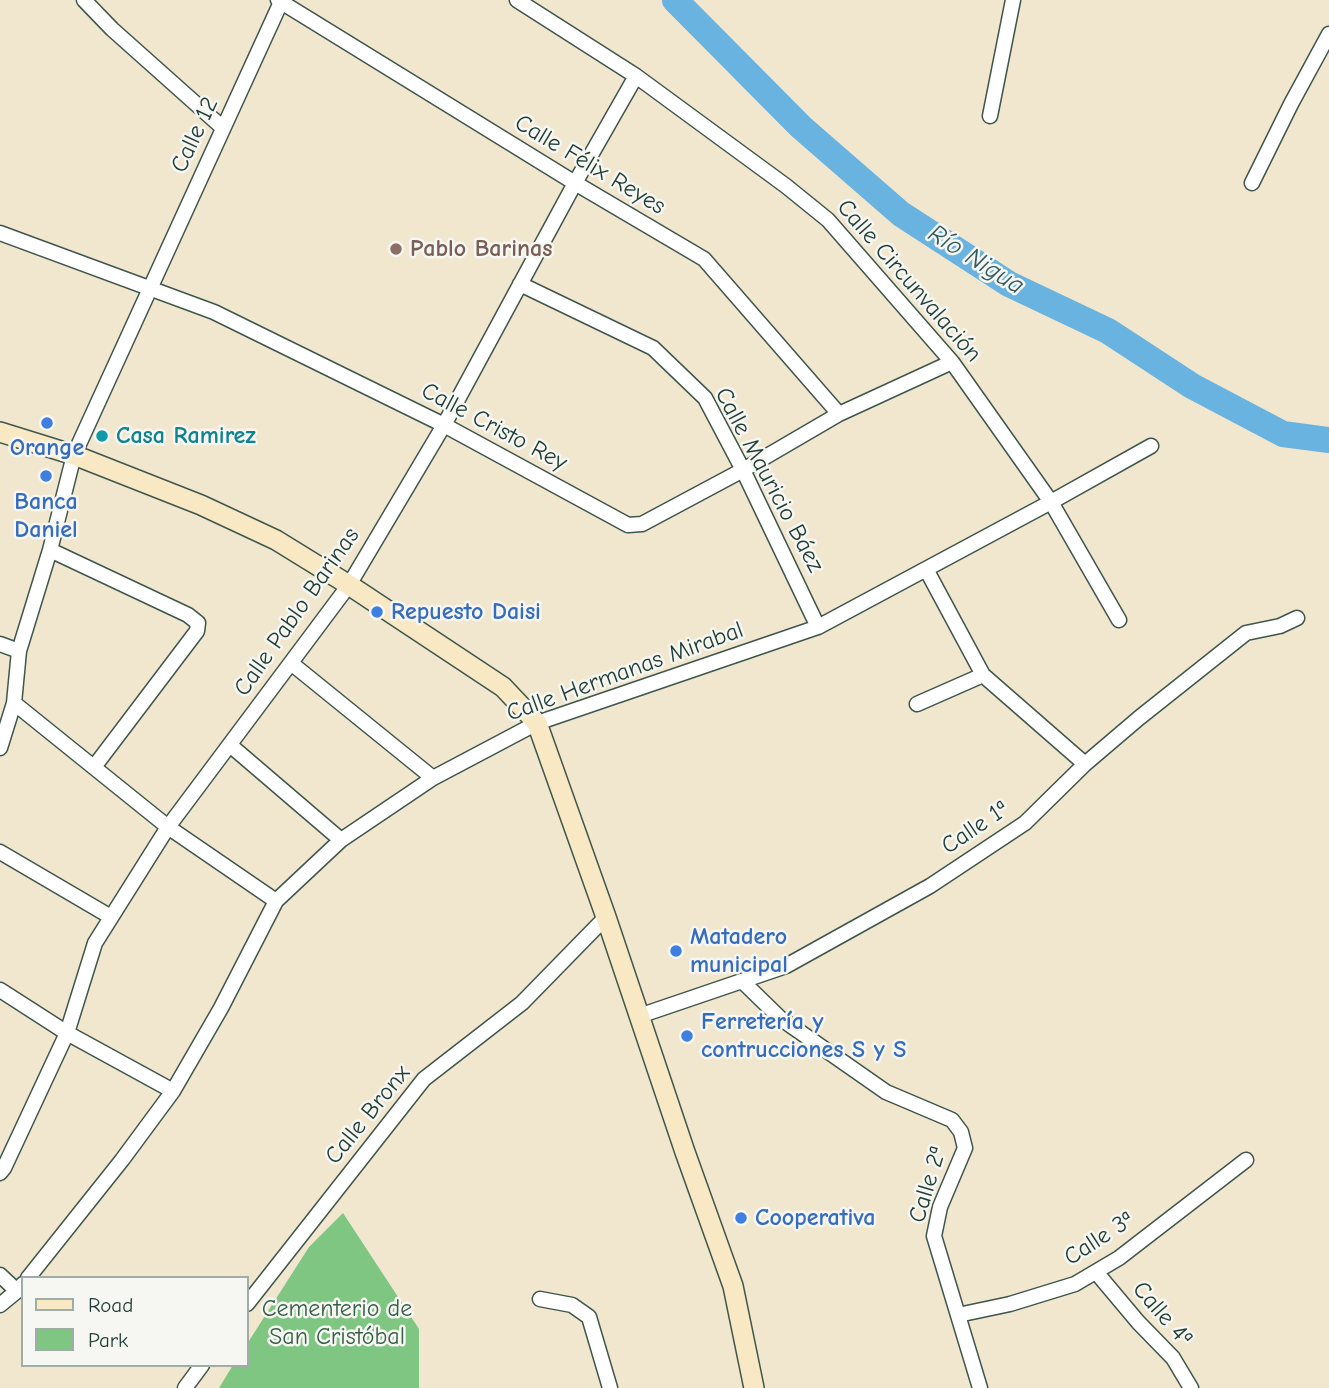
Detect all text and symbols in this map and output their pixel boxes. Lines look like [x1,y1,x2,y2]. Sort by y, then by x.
street label: Calle 12 [165,93,225,177]
street label: Calle Félix Reyes [509,109,671,221]
street label: Calle Circunvalación [830,194,988,368]
water label: Río Nigua [922,218,1030,302]
place label: Pablo Barinas [410,235,552,263]
marker: Pablo Barinas [388,241,404,257]
street label: Calle Cristo Rey [416,376,572,478]
street label: Calle Mauricio Báez [708,383,830,577]
marker: Orange [39,415,55,431]
place label: Casa Ramirez [116,422,256,450]
marker: Casa Ramirez [94,428,110,444]
place label: Orange [10,434,84,462]
marker: Banca Daniel [38,468,54,484]
place label: Banca Daniel [14,488,78,544]
street label: Calle Pablo Barinas [228,522,366,702]
place label: Repuesto Daisi [391,598,541,626]
marker: Repuesto Daisi [369,604,385,620]
street label: Calle Hermanas Mirabal [503,616,747,728]
street label: Calle 1ª [936,795,1014,861]
place label: Matadero municipal [690,923,788,979]
marker: Matadero municipal [668,943,684,959]
place label: Ferretería y contrucciones S y S [701,1008,906,1064]
marker: Ferretería y contrucciones S y S [679,1028,695,1044]
street label: Calle Bronx [319,1060,417,1170]
street label: Calle 2ª [903,1144,953,1226]
place label: Cooperativa [755,1204,875,1232]
street label: Calle 3ª [1059,1206,1139,1272]
marker: Cooperativa [733,1210,749,1226]
legend [21,1276,248,1367]
street label: Calle 4ª [1126,1276,1198,1352]
text: Road [88,1293,133,1317]
park label: Cementerio de San Cristóbal [262,1295,412,1351]
text: Park [88,1328,128,1352]

